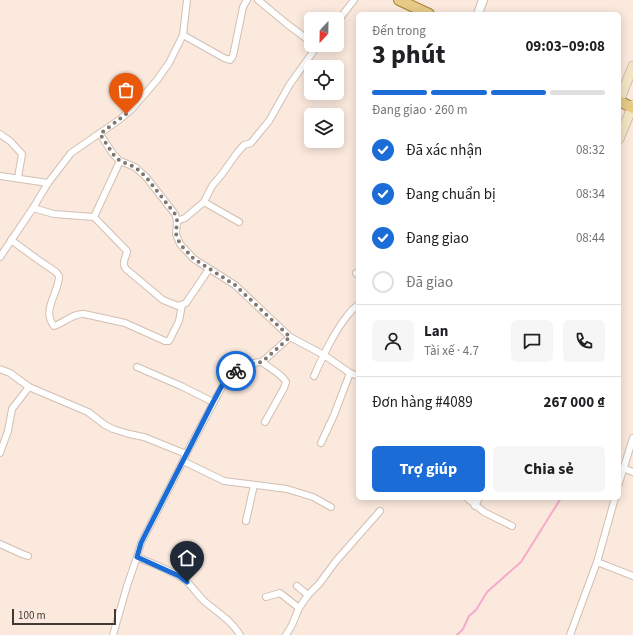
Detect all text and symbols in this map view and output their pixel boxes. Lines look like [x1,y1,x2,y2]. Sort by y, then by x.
north arrow [304,12,344,52]
map controls [304,12,344,148]
text: Đến trong [372,22,426,40]
text: 3 phút [372,36,445,73]
text: 09:03–09:08 [525,36,605,57]
button: locate [304,60,344,100]
pin [109,73,143,114]
icon: bag [115,79,137,101]
text: Đang giao · 260 m [372,101,468,119]
button: layers [304,108,344,148]
icon: check [372,139,394,161]
text: Đã xác nhận [406,140,482,161]
text: 08:32 [576,141,605,159]
icon: check [372,183,394,205]
text: Đang chuẩn bị [406,184,496,205]
text: 08:34 [576,185,605,203]
icon: check [372,227,394,249]
text: Đang giao [406,228,469,249]
text: 08:44 [576,229,605,247]
text: Đã giao [406,272,453,293]
button: person [372,320,414,362]
button: chat [511,320,553,362]
button: phone [563,320,605,362]
text: Lan [424,321,448,342]
text: Tài xế · 4.7 [424,342,479,360]
courier [216,351,256,391]
icon: bike [225,360,247,382]
text: Đơn hàng #4089 [372,392,473,413]
text: 267 000 ₫ [544,392,605,413]
button: Trợ giúp [372,446,485,492]
button: Chia sẻ [493,446,605,492]
pin [170,541,204,582]
icon: home [176,547,198,569]
scale bar [12,607,116,626]
text: 100 m [18,608,46,623]

